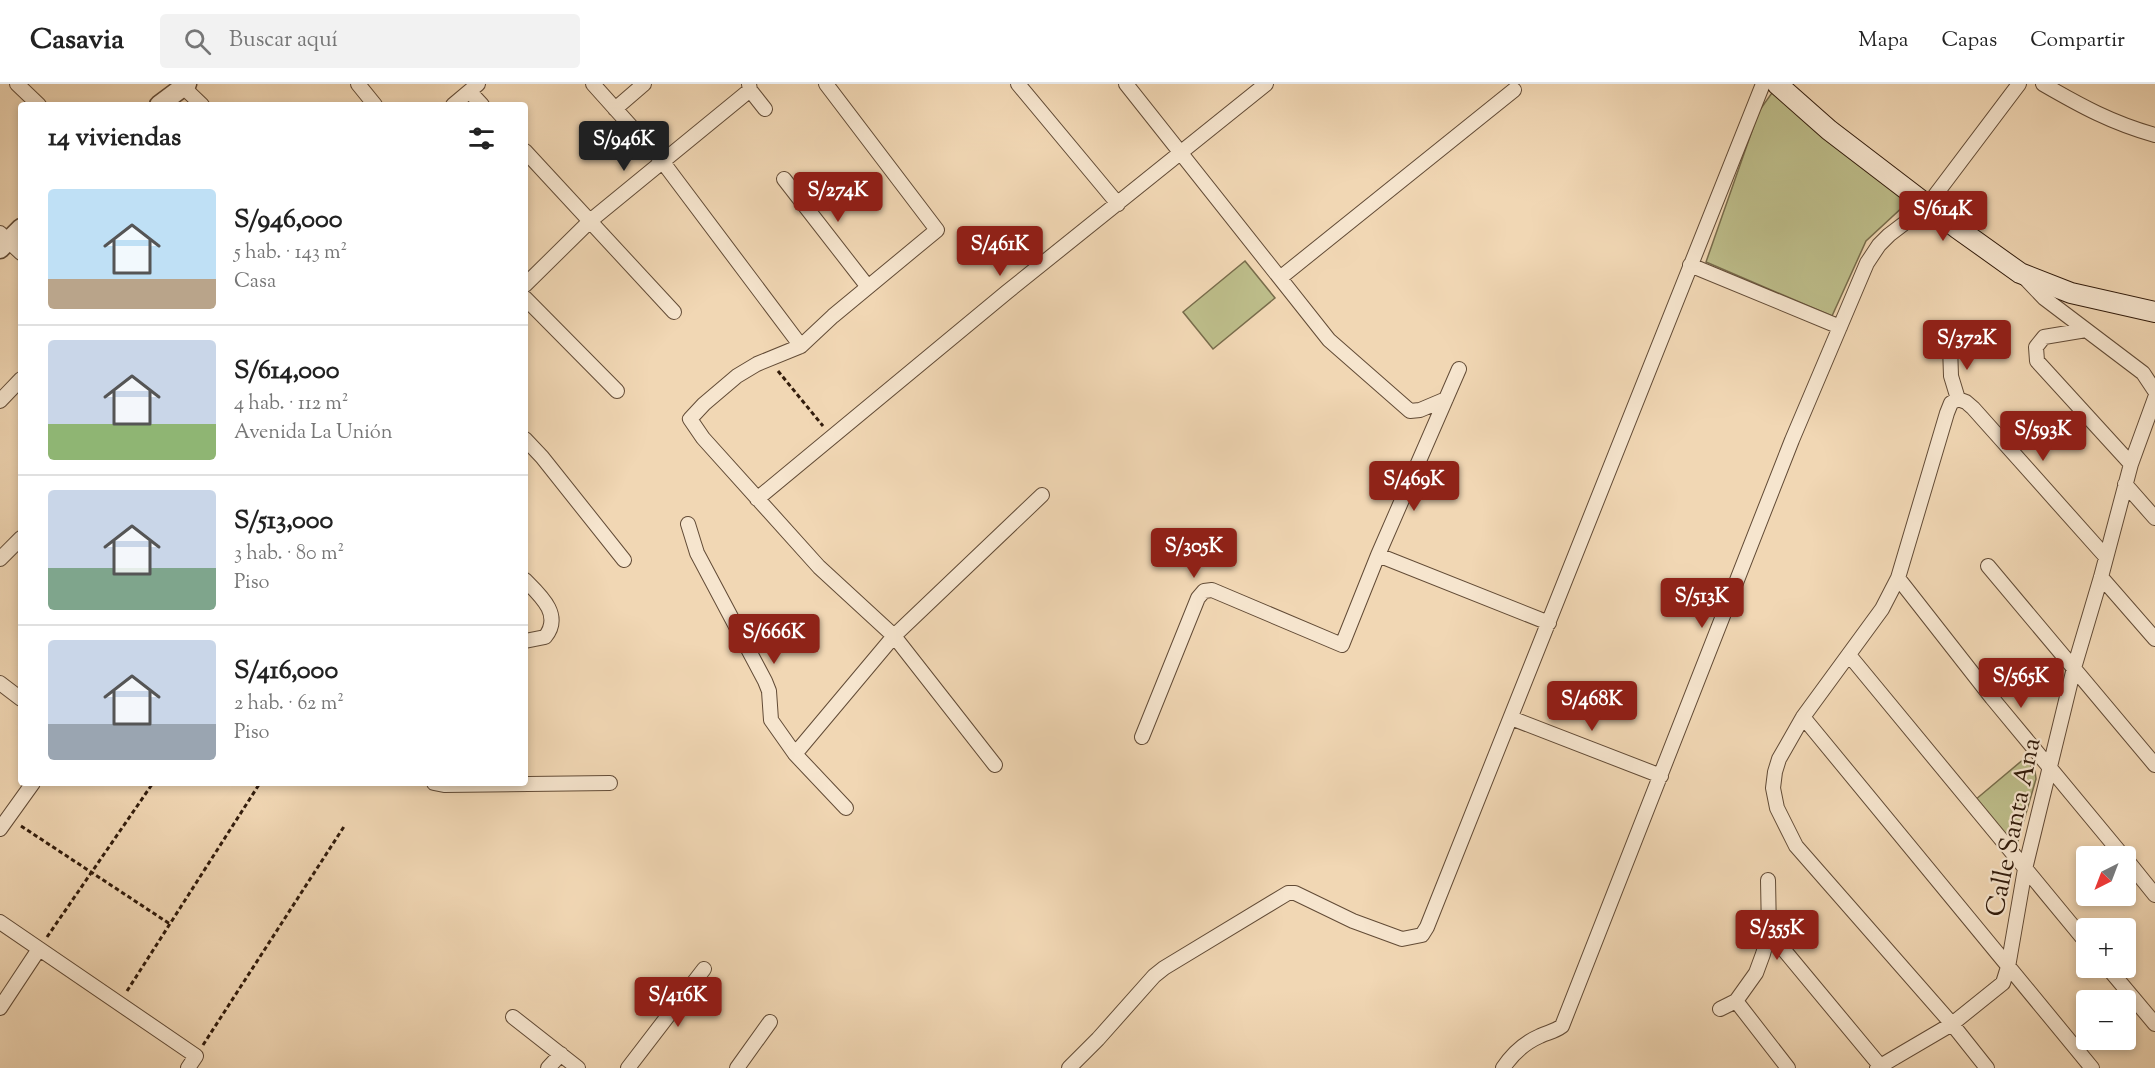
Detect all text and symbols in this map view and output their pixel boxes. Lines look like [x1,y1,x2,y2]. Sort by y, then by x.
search box [160,14,580,68]
text: Casavia [30,21,124,61]
icon: search [181,25,214,58]
text: Buscar aquí [229,25,338,57]
text: Mapa [1858,26,1908,56]
text: Capas [1941,26,1997,56]
text: Compartir [2030,26,2125,56]
text: 14 viviendas [48,120,181,157]
pin: S/946K [575,121,673,172]
icon: filters [465,122,498,155]
text: S/946K [593,126,655,155]
pin: S/274K [789,172,887,223]
text: S/274K [808,177,868,206]
pin: S/614K [1894,191,1992,242]
text: S/614K [1913,196,1973,225]
text: S/946,000 [234,202,342,239]
icon: home [96,213,168,285]
pin: S/461K [951,226,1049,277]
text: S/461K [971,231,1029,260]
text: 5 hab. · 143 m² [234,239,347,268]
text: Casa [234,268,276,297]
pin: S/372K [1918,320,2016,371]
text: S/372K [1937,325,1997,354]
text: S/614,000 [234,353,340,390]
icon: home [96,364,168,436]
text: 4 hab. · 112 m² [234,390,349,419]
pin: S/593K [1994,411,2092,462]
text: S/593K [2014,416,2072,445]
text: Avenida La Unión [234,419,393,448]
pin: S/469K [1365,461,1463,512]
text: S/469K [1383,466,1445,495]
text: S/513,000 [234,503,333,540]
icon: home [96,514,168,586]
pin: S/305K [1145,528,1243,579]
text: S/305K [1165,533,1223,562]
text: 3 hab. · 80 m² [234,540,344,569]
text: Piso [234,569,269,598]
pin: S/513K [1653,578,1751,629]
text: S/513K [1675,583,1729,612]
pin: S/666K [725,614,823,665]
text: S/666K [743,619,805,648]
text: S/416,000 [234,653,338,690]
pin: S/565K [1972,658,2070,709]
text: S/565K [1993,663,2049,692]
icon: home [96,664,168,736]
pin: S/468K [1543,681,1641,732]
text: S/468K [1561,686,1623,715]
text: 2 hab. · 62 m² [234,690,344,719]
text: Piso [234,719,269,748]
street label: Calle Santa Ana [1977,735,2051,920]
north arrow [2076,846,2136,906]
map controls [2076,846,2136,1050]
pin: S/355K [1728,910,1826,961]
text: S/355K [1750,915,1804,944]
button: + [2076,918,2136,978]
pin: S/416K [629,977,727,1028]
text: S/416K [649,982,707,1011]
button: − [2076,990,2136,1050]

